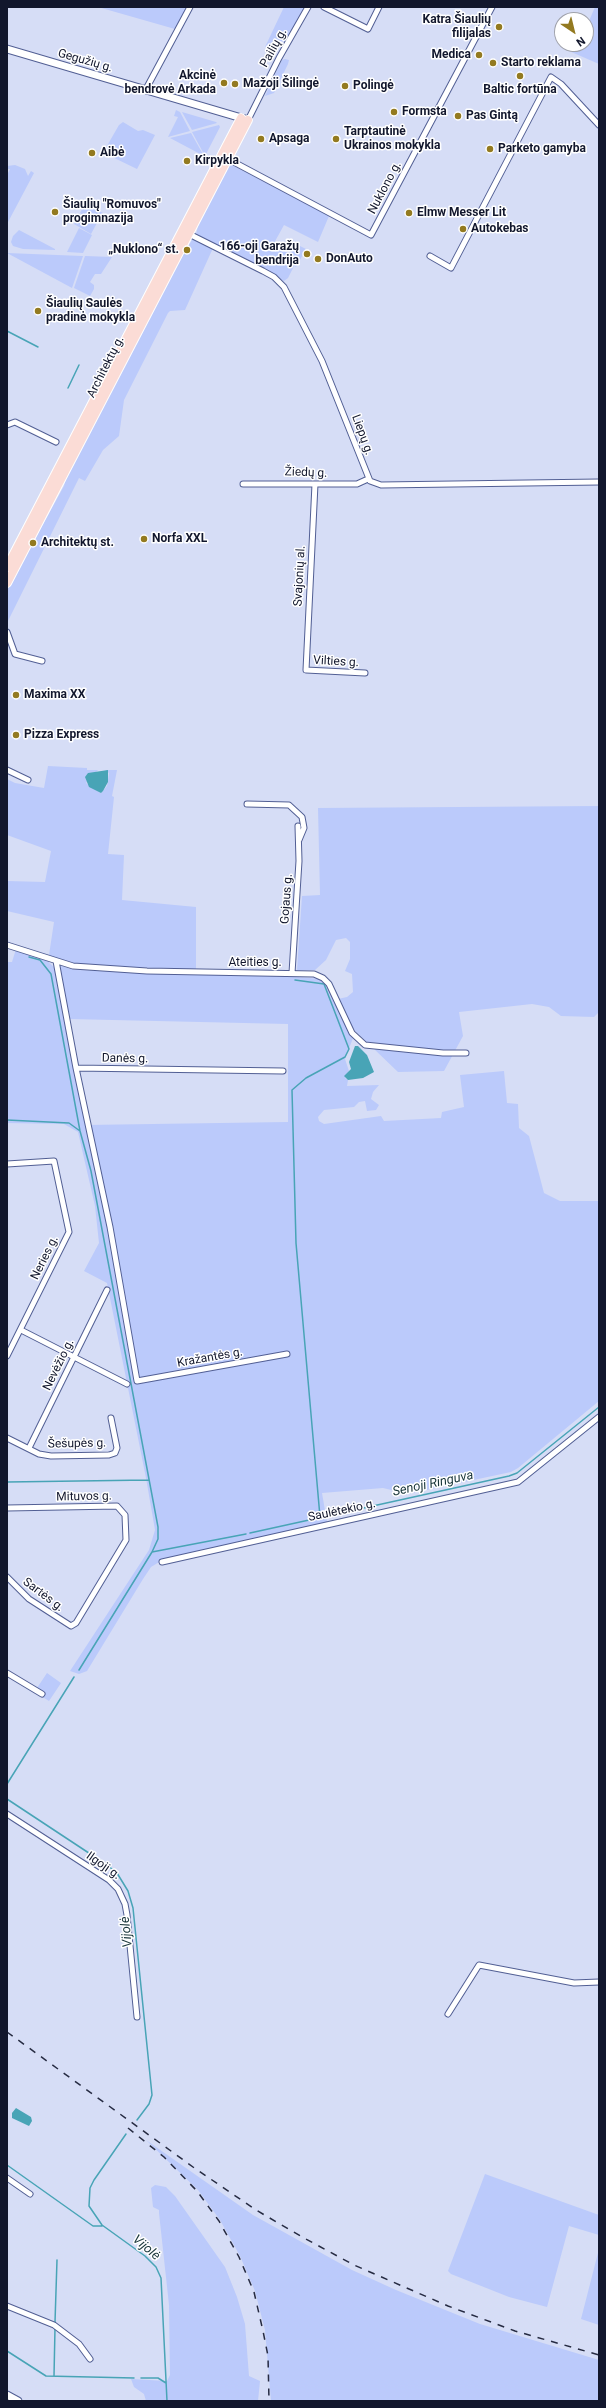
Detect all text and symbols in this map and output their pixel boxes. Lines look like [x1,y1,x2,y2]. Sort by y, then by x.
north arrow [554,12,594,52]
place label: Katra Šiaulių filijalas [423,13,491,41]
marker: Katra Šiaulių filijalas [494,22,504,32]
street label: Pailių g. [257,26,291,70]
text: N [574,34,588,49]
street label: Gegužių g. [56,46,114,76]
place label: Medica [431,48,471,62]
marker: Medica [474,50,484,60]
place label: Starto reklama [501,56,581,70]
marker: Starto reklama [488,58,498,68]
place label: Akcinė bendrovė Arkada [124,69,216,97]
marker: Baltic fortūna [515,71,525,81]
place label: Mažoji Šilingė [243,77,319,91]
marker: Akcinė bendrovė Arkada [219,78,229,88]
marker: Mažoji Šilingė [230,79,240,89]
place label: Polingė [353,79,394,93]
marker: Polingė [340,81,350,91]
place label: Baltic fortūna [483,83,557,97]
place label: Formsta [402,105,447,119]
marker: Formsta [389,107,399,117]
place label: Pas Gintą [466,109,518,123]
marker: Pas Gintą [453,111,463,121]
place label: Tarptautinė Ukrainos mokykla [344,125,440,153]
place label: Apsaga [269,132,309,146]
marker: Apsaga [256,134,266,144]
marker: Tarptautinė Ukrainos mokykla [331,134,341,144]
place label: Parketo gamyba [498,142,586,156]
marker: Parketo gamyba [485,144,495,154]
place label: Aibė [100,146,124,160]
marker: Aibė [87,148,97,158]
place label: Kirpykla [195,154,239,168]
marker: Kirpykla [182,156,192,166]
street label: Nuklono g. [365,159,405,217]
place label: Šiaulių "Romuvos" progimnazija [63,198,161,226]
place label: Elmw Messer Lit [417,206,506,220]
marker: Šiaulių "Romuvos" progimnazija [50,207,60,217]
marker: Elmw Messer Lit [404,208,414,218]
place label: Autokebas [471,222,529,236]
marker: Autokebas [458,224,468,234]
place label: 166-oji Garažų bendrija [220,240,299,268]
place label: „Nuklono“ st. [108,243,179,257]
marker: „Nuklono“ st. [182,245,192,255]
marker: 166-oji Garažų bendrija [302,249,312,259]
place label: DonAuto [326,252,373,266]
marker: DonAuto [313,254,323,264]
place label: Šiaulių Saulės pradinė mokykla [46,297,135,325]
marker: Šiaulių Saulės pradinė mokykla [33,306,43,316]
street label: Architektų g. [84,334,128,400]
street label: Liepų g. [348,413,376,457]
street label: Žiedų g. [284,465,328,481]
place label: Norfa XXL [152,532,207,546]
marker: Norfa XXL [139,534,149,544]
place label: Architektų st. [41,536,114,550]
marker: Architektų st. [28,538,38,548]
street label: Svajonių al. [291,545,309,607]
street label: Vilties g. [313,654,359,670]
place label: Maxima XX [24,688,85,702]
marker: Maxima XX [11,690,21,700]
place label: Pizza Express [24,728,99,742]
marker: Pizza Express [11,730,21,740]
street label: Gojaus g. [278,874,296,924]
street label: Ateities g. [228,956,282,970]
street label: Danės g. [102,1051,148,1067]
street label: Neries g. [28,1234,62,1282]
street label: Nevėžio g. [40,1337,78,1393]
street label: Kražantės g. [176,1345,244,1371]
street label: Šešupės g. [48,1436,106,1452]
water label: Senoji Ringuva [391,1468,475,1500]
street label: Mituvos g. [56,1489,112,1505]
street label: Saulėtekio g. [307,1497,377,1525]
street label: Sartės g. [20,1575,66,1615]
street label: Ilgoji g. [83,1849,123,1883]
water label: Vijolė [118,1916,136,1948]
water label: Vijolė [129,2232,163,2264]

